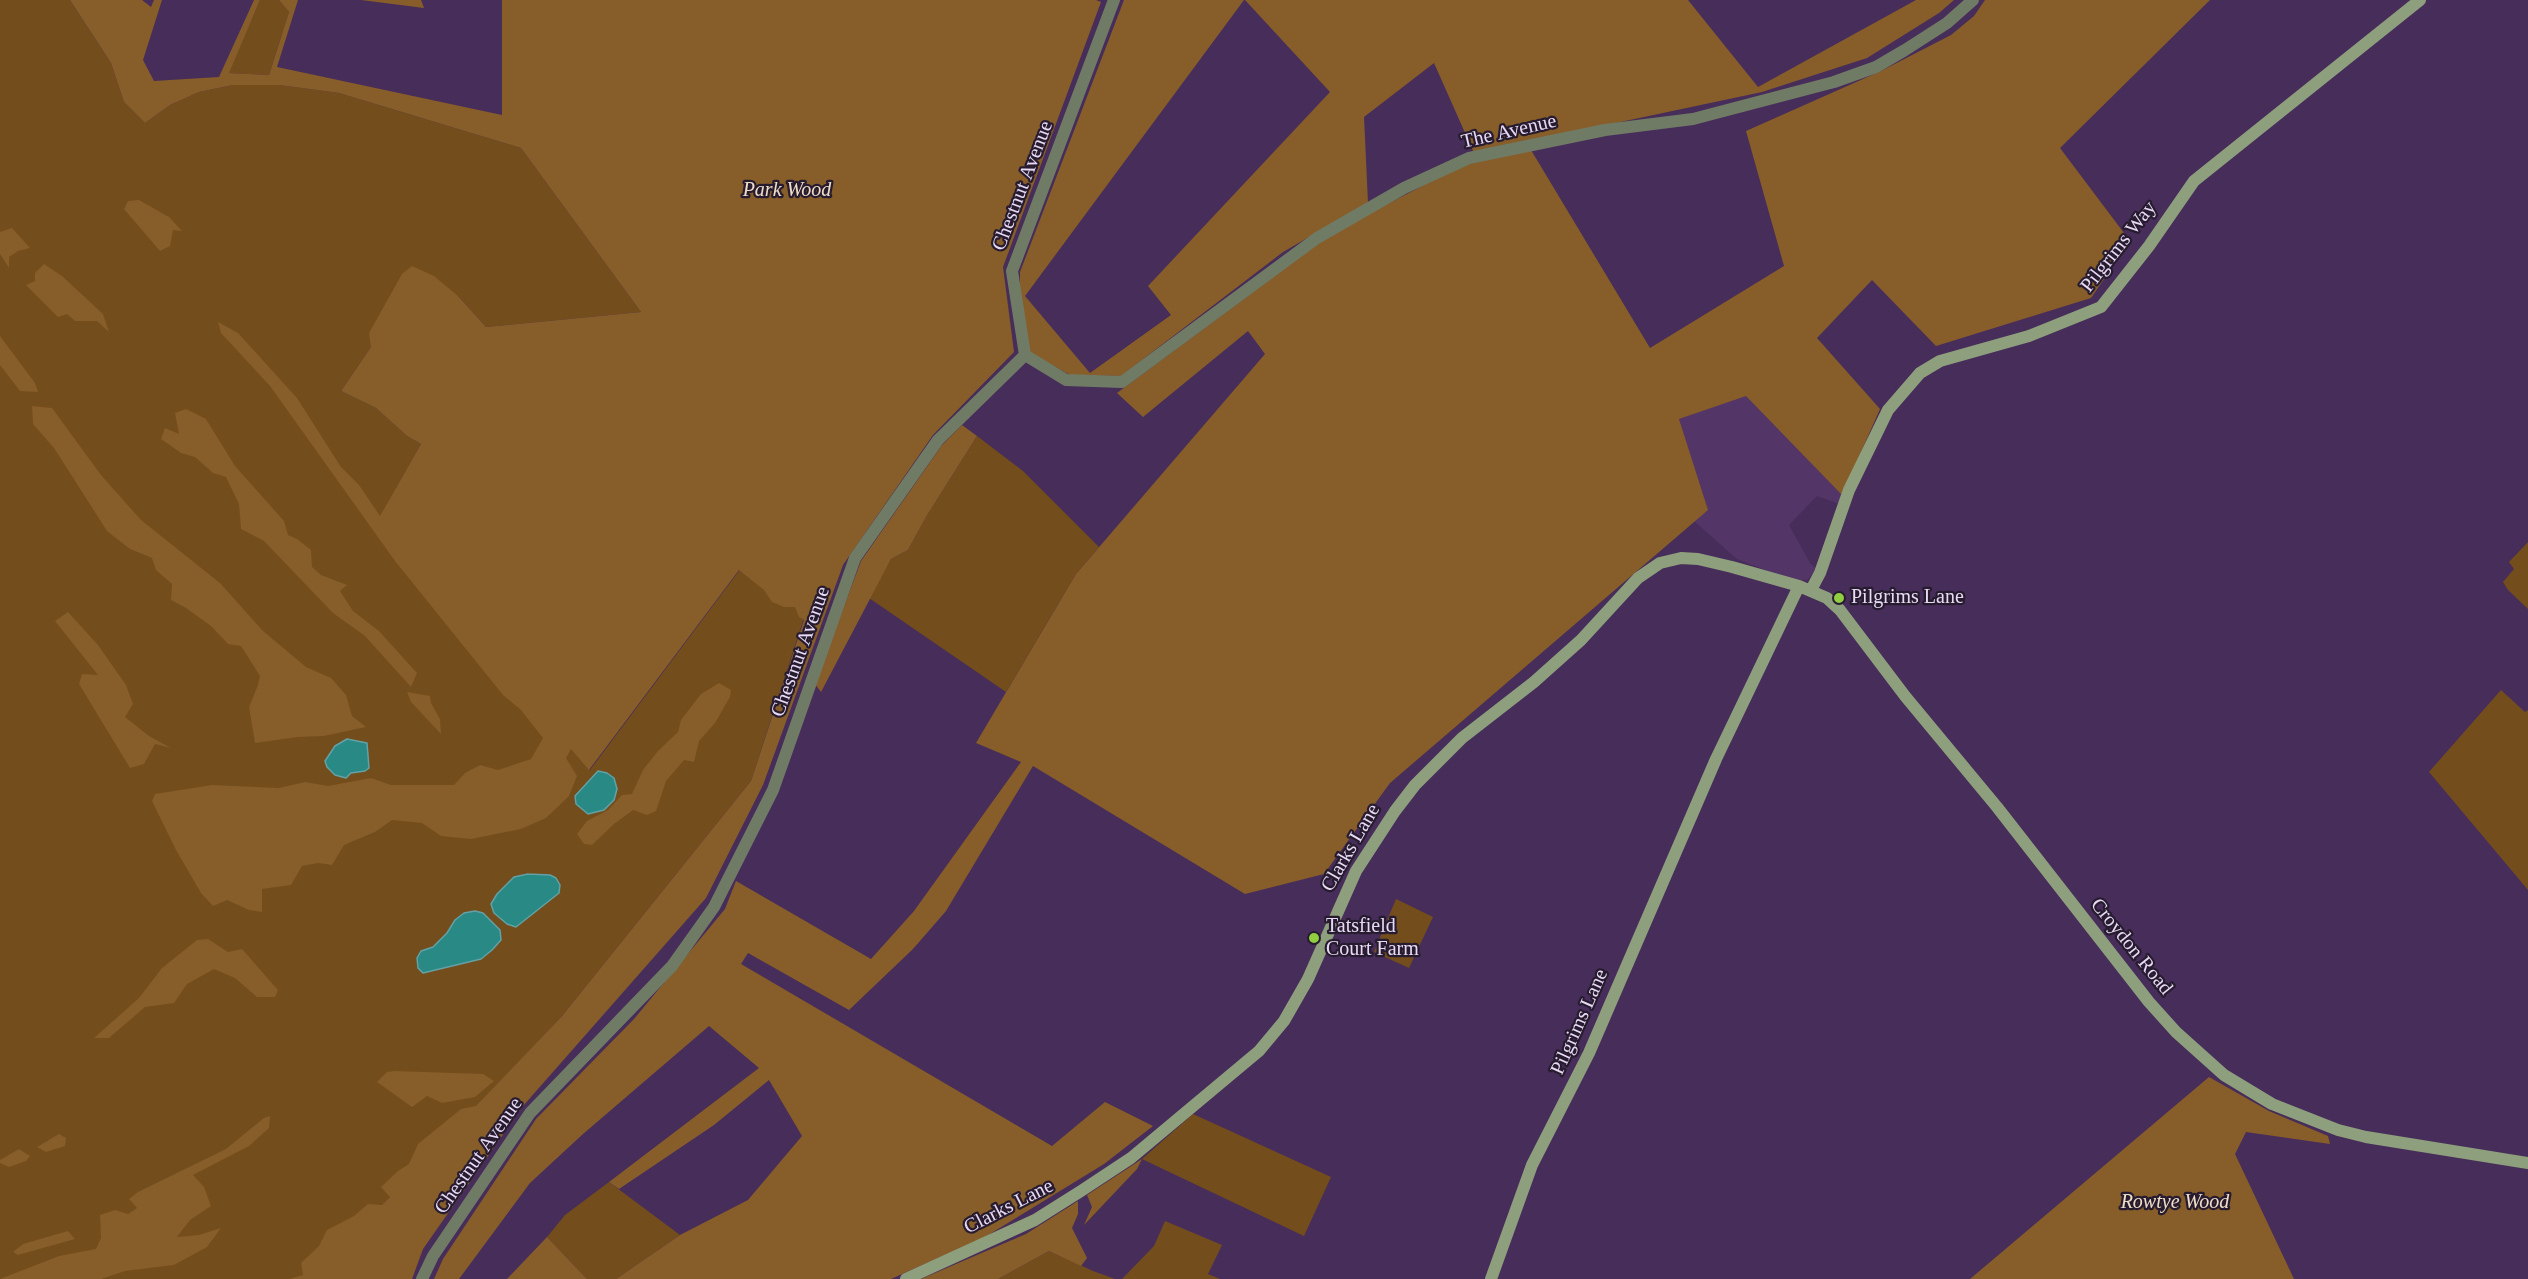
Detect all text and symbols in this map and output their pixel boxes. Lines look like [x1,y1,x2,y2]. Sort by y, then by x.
street label: The Avenue [1459,109,1559,155]
street label: Chestnut Avenue [987,118,1059,254]
park label: Park Wood [743,179,831,203]
street label: Pilgrims Way [2076,197,2162,297]
street label: Chestnut Avenue [766,584,836,720]
place label: Pilgrims Lane [1851,586,1964,610]
marker: Pilgrims Lane [1832,591,1846,605]
street label: Clarks Lane [1316,800,1386,896]
street label: Croydon Road [2085,894,2177,1000]
place label: Tatsfield Court Farm [1326,915,1419,962]
marker: Tatsfield Court Farm [1307,931,1321,945]
street label: Pilgrims Lane [1546,966,1614,1078]
street label: Chestnut Avenue [430,1093,528,1219]
street label: Clarks Lane [960,1174,1058,1240]
park label: Rowtye Wood [2121,1191,2229,1215]

